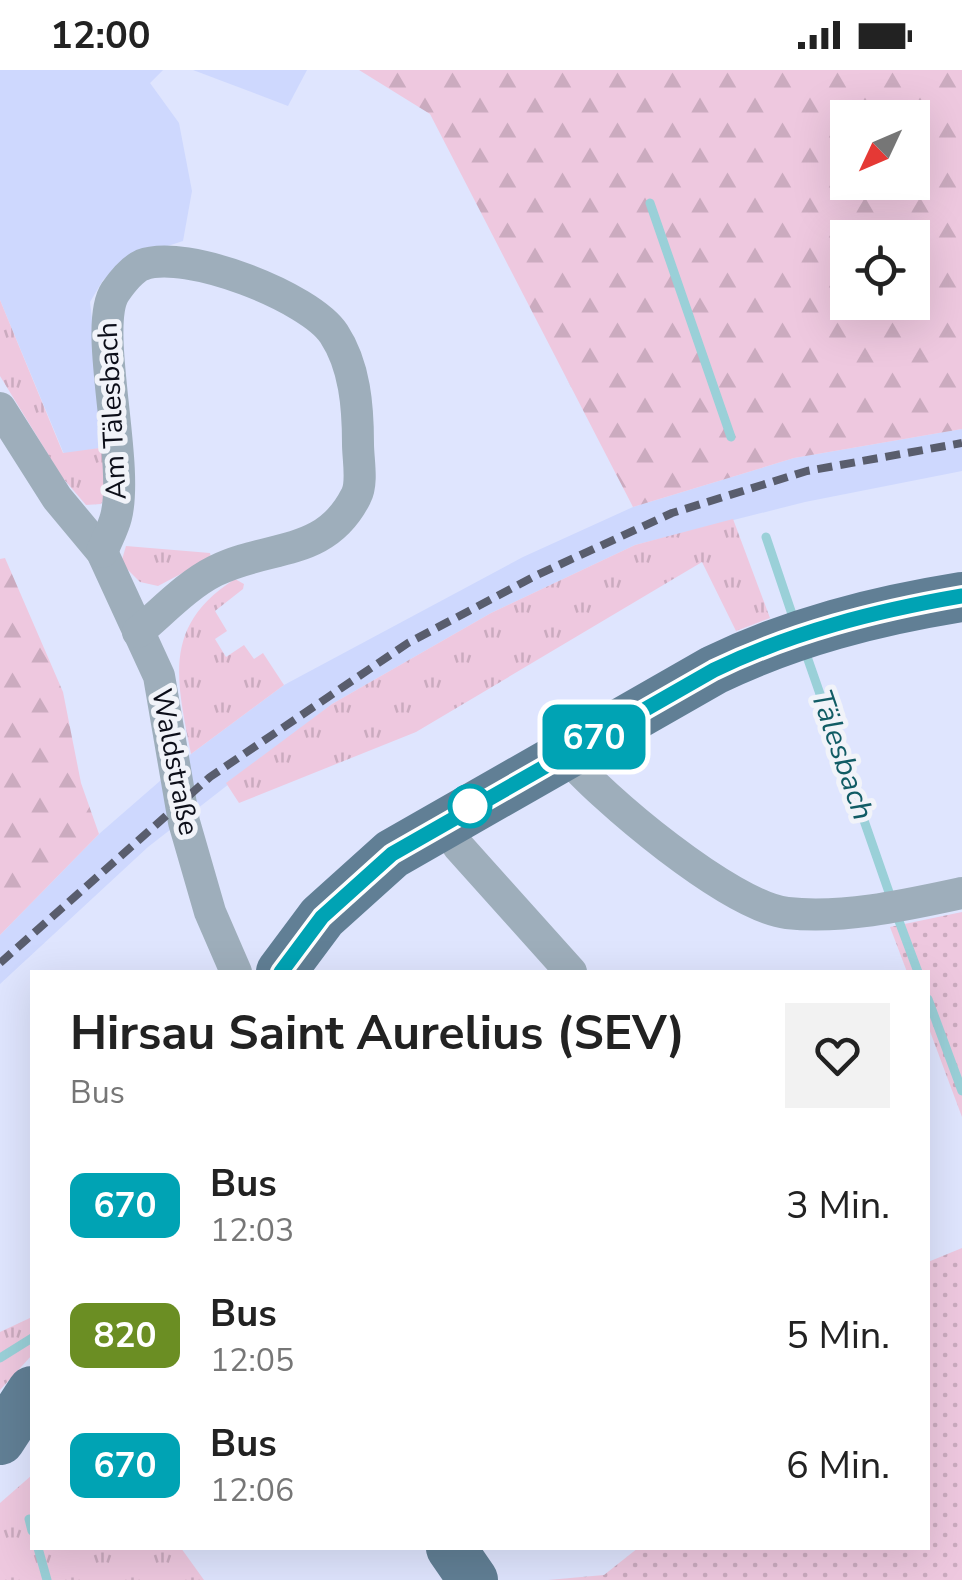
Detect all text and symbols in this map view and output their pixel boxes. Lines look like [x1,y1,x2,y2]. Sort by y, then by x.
text: 12:00 [50,10,151,61]
north arrow [830,100,930,200]
map controls [830,100,930,320]
button: locate [830,220,930,320]
street label: Am Tälesbach [88,321,136,501]
water label: Tälesbach [801,684,883,826]
street label: Waldstraße [142,685,208,839]
line badge: 670 [536,704,652,770]
text: 670 [562,714,626,761]
unlabelled marker [449,785,491,827]
text: Hirsau Saint Aurelius (SEV) [70,1000,685,1066]
button: heart [785,1003,890,1108]
text: Bus [70,1071,125,1114]
text: Bus [210,1158,277,1209]
text: 3 Min. [786,1180,890,1231]
text: 670 [93,1182,157,1229]
text: 12:03 [210,1209,294,1252]
text: Bus [210,1288,277,1339]
text: 5 Min. [786,1310,890,1361]
text: 820 [93,1312,157,1359]
text: 12:05 [210,1339,294,1382]
text: Bus [210,1418,277,1469]
text: 6 Min. [786,1440,890,1491]
text: 670 [93,1442,157,1489]
text: 12:06 [210,1469,294,1512]

